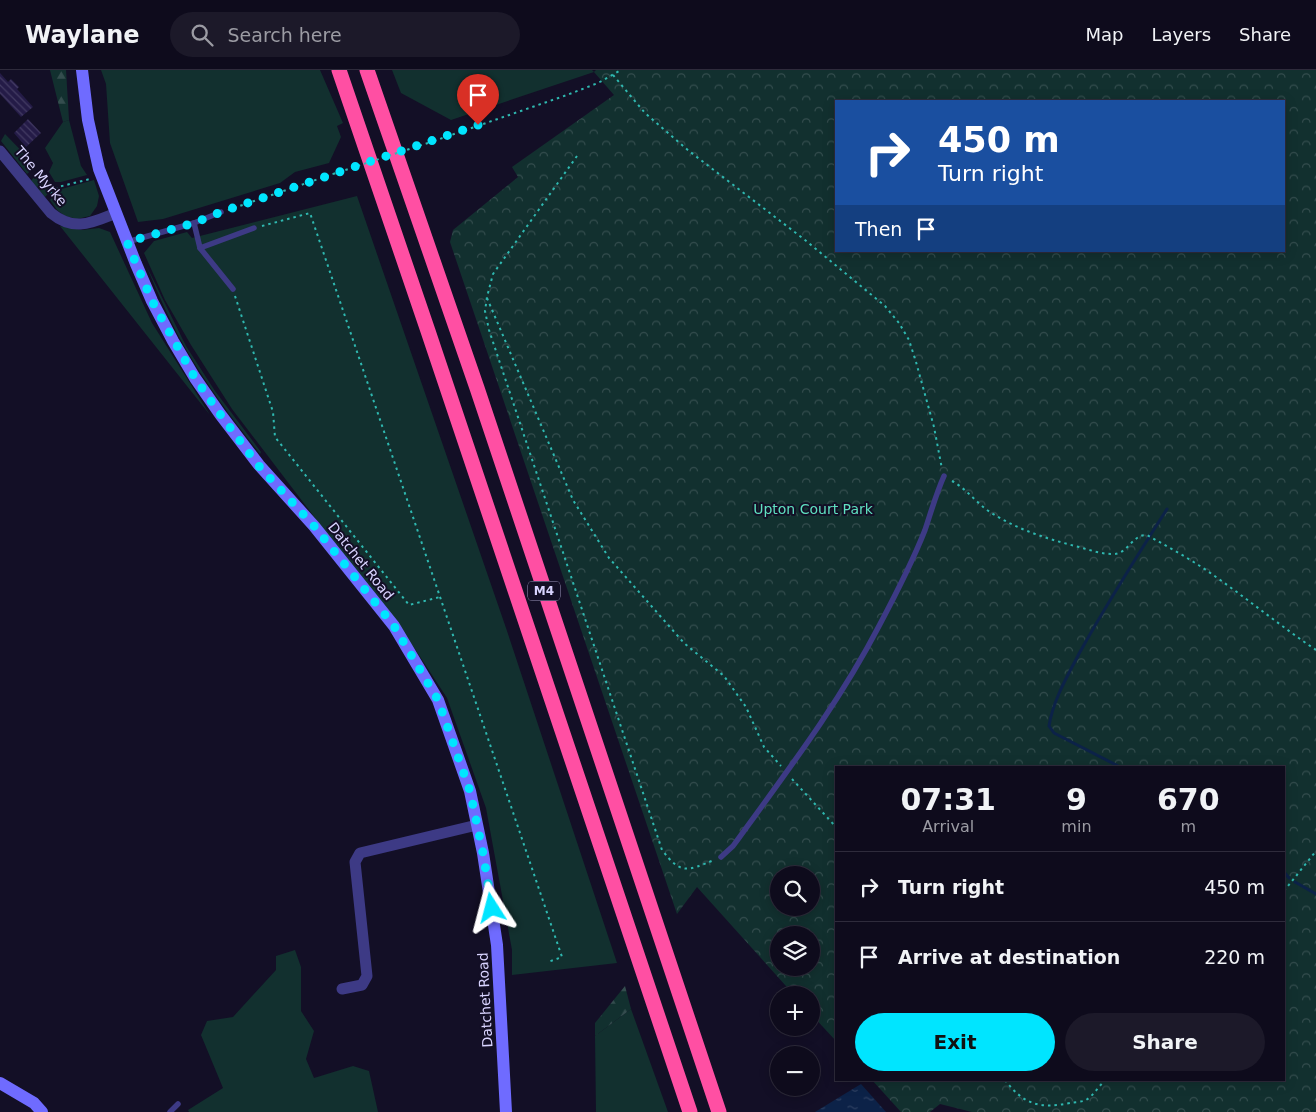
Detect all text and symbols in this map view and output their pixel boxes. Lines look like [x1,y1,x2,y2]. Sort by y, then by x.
search box [170,12,520,57]
text: Waylane [25,21,140,49]
icon: search [188,21,216,49]
text: Search here [228,24,342,46]
text: Map [1085,24,1123,45]
text: Layers [1151,24,1211,45]
text: Share [1239,24,1291,45]
pin [457,74,499,125]
icon: arrive [464,81,492,109]
icon: right [855,120,920,185]
text: 450 m [938,120,1060,160]
street label: The Myrke [11,142,71,209]
text: Turn right [938,161,1043,186]
icon: arrive [912,215,940,243]
text: Then [855,218,902,240]
park label: Upton Court Park [753,501,874,517]
street label: Datchet Road [325,519,397,603]
road number: M4 [528,582,560,600]
text: 07:31 [900,782,996,817]
text: 9 [1066,782,1087,817]
text: 670 [1157,782,1220,817]
text: Arrival [922,817,974,836]
text: min [1061,817,1092,836]
text: m [1180,817,1196,836]
map controls [770,866,820,1096]
button: search [770,866,820,916]
icon: right [855,873,883,901]
text: Turn right [898,876,1004,898]
text: 450 m [1204,876,1265,898]
position arrow [465,881,517,933]
button: layers [770,926,820,976]
icon: arrive [855,943,883,971]
text: Arrive at destination [898,946,1120,968]
text: 220 m [1204,946,1265,968]
street label: Datchet Road [475,952,495,1048]
button: + [770,986,820,1036]
button: Exit [855,1013,1055,1071]
button: Share [1065,1013,1265,1071]
button: − [770,1046,820,1096]

